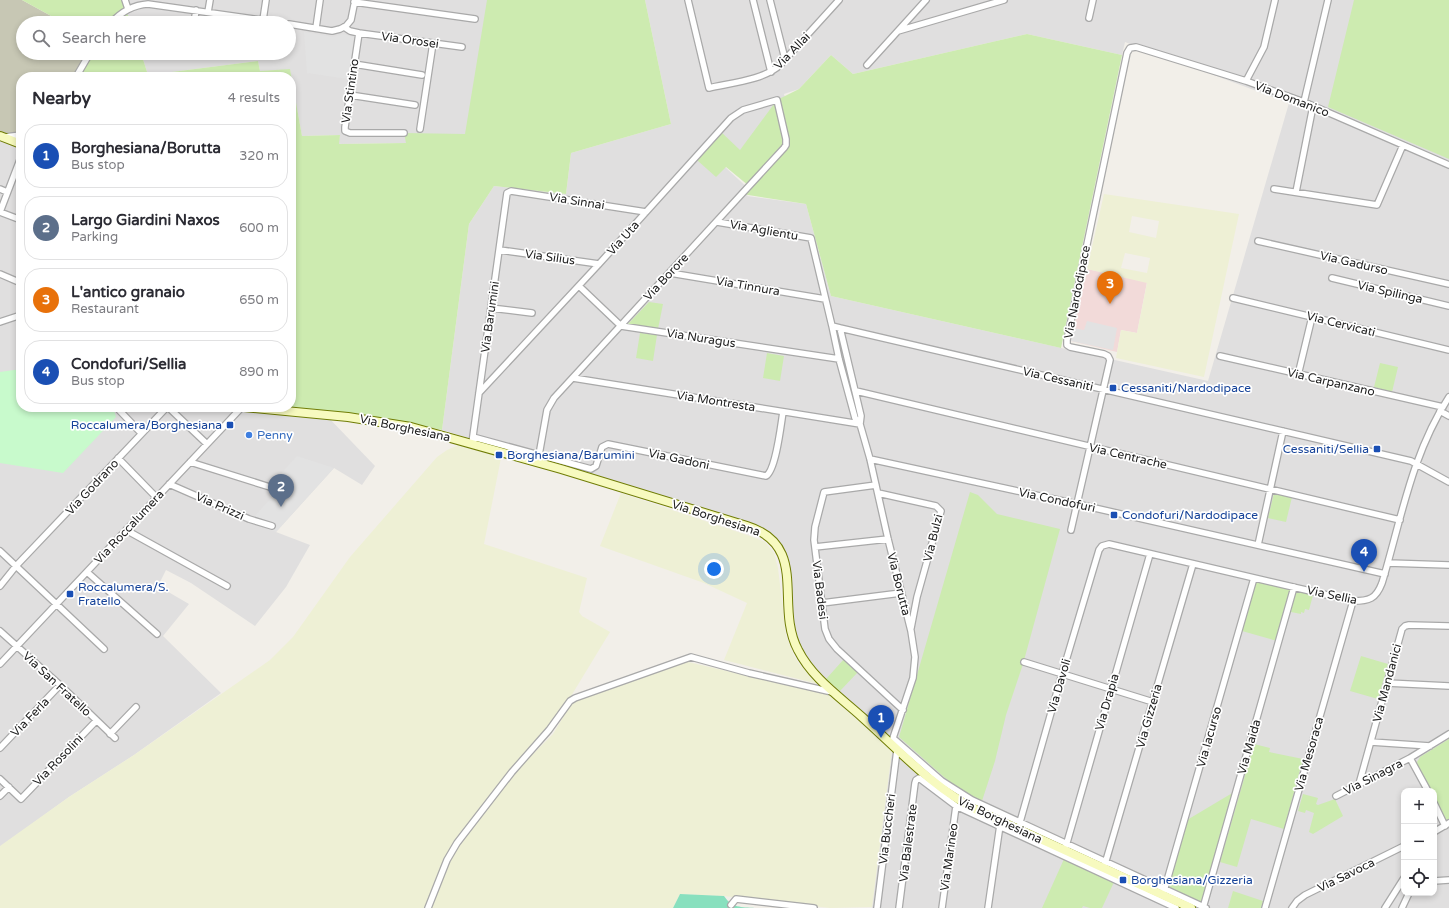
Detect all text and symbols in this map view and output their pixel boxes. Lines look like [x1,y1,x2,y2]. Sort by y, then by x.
search box [16,16,296,60]
icon: search [30,27,52,49]
text: Search here [62,29,146,47]
street label: Via Orosei [380,29,440,51]
street label: Via Allai [771,30,813,72]
street label: Via Stintino [339,58,361,124]
street label: Via Domanico [1253,78,1331,120]
text: Nearby [32,88,91,109]
text: 4 results [228,90,280,106]
text: Borghesiana/Borutta [71,139,221,157]
text: 1 [42,148,50,164]
text: 320 m [239,148,279,164]
text: Bus stop [71,157,125,173]
street label: Via Sinnai [548,190,606,212]
text: Largo Giardini Naxos [71,211,220,229]
street label: Via Aglientu [729,217,799,243]
street label: Via Uta [604,218,642,258]
text: 2 [42,220,50,236]
text: 600 m [239,220,279,236]
text: Parking [71,229,118,245]
street label: Via Nardodipace [1061,244,1093,340]
street label: Via Silius [524,247,576,267]
street label: Via Gadurso [1319,248,1389,278]
street label: Via Borore [641,250,692,304]
pin: 3 [1097,271,1123,304]
street label: Via Tinnura [715,274,781,298]
street label: Via Spilinga [1356,278,1424,306]
street label: Via Barumini [478,280,502,354]
text: L'antico granaio [71,283,185,301]
text: 3 [42,292,50,308]
text: 650 m [239,292,279,308]
text: Restaurant [71,301,139,317]
street label: Via Cervicati [1305,309,1377,339]
street label: Via Nuragus [665,326,737,350]
text: Condofuri/Sellia [71,355,186,373]
text: 4 [42,364,50,380]
text: 890 m [239,364,279,380]
street label: Via Cessaniti [1021,364,1095,394]
street label: Via Carpanzano [1286,365,1376,399]
text: Bus stop [71,373,125,389]
place label: Cessaniti/Nardodipace [1121,381,1251,395]
marker: Cessaniti/Nardodipace [1108,383,1118,393]
street label: Via Montresta [676,388,756,414]
street label: Via Borghesiana [358,412,452,444]
place label: Roccalumera/Borghesiana [71,418,222,432]
marker: Roccalumera/Borghesiana [225,420,235,430]
place label: Penny [257,428,293,442]
marker: Penny [244,430,254,440]
street label: Via Centrache [1088,440,1169,472]
place label: Cessaniti/Sellia [1283,442,1369,456]
marker: Cessaniti/Sellia [1372,444,1382,454]
street label: Via Gadoni [647,446,711,472]
place label: Borghesiana/Barumini [507,448,635,462]
marker: Borghesiana/Barumini [494,450,504,460]
street label: Via Godrano [63,456,121,518]
pin: 2 [268,474,294,507]
street label: Via Condofuri [1017,485,1097,515]
street label: Via Roccalumera [91,487,167,567]
street label: Via Prizzi [194,489,246,523]
street label: Via Borghesiana [670,497,762,539]
place label: Condofuri/Nardodipace [1122,508,1258,522]
marker: Condofuri/Nardodipace [1109,510,1119,520]
street label: Via Bulzi [920,513,946,563]
pin: 4 [1351,539,1377,572]
street label: Via Borutta [884,551,914,617]
your location [704,559,724,579]
street label: Via Badesi [809,560,831,620]
place label: Roccalumera/S. Fratello [78,580,169,608]
street label: Via Sellia [1306,583,1358,607]
marker: Roccalumera/S. Fratello [65,589,75,599]
street label: Via Mandanici [1370,642,1404,724]
street label: Via San Fratello [20,649,94,719]
street label: Via Davoli [1045,657,1073,715]
street label: Via Drapia [1092,672,1122,732]
street label: Via Gizzeria [1133,682,1165,750]
street label: Via Ferla [8,695,52,739]
pin: 1 [868,705,894,738]
street label: Via Iacurso [1194,705,1224,769]
street label: Via Mesoraca [1292,715,1326,793]
street label: Via Maida [1234,718,1264,776]
street label: Via Rosolini [30,731,86,789]
street label: Via Sinagra [1341,756,1405,798]
map controls [1401,788,1437,896]
button: + [1401,788,1437,824]
street label: Via Buccheri [876,793,898,865]
street label: Via Borghesiana [955,793,1045,847]
street label: Via Balestrate [896,803,920,883]
street label: Via Marineo [937,822,961,892]
button: − [1401,824,1437,860]
street label: Via Savoca [1315,855,1377,895]
button: locate [1401,860,1437,896]
place label: Borghesiana/Gizzeria [1131,873,1253,887]
marker: Borghesiana/Gizzeria [1118,875,1128,885]

